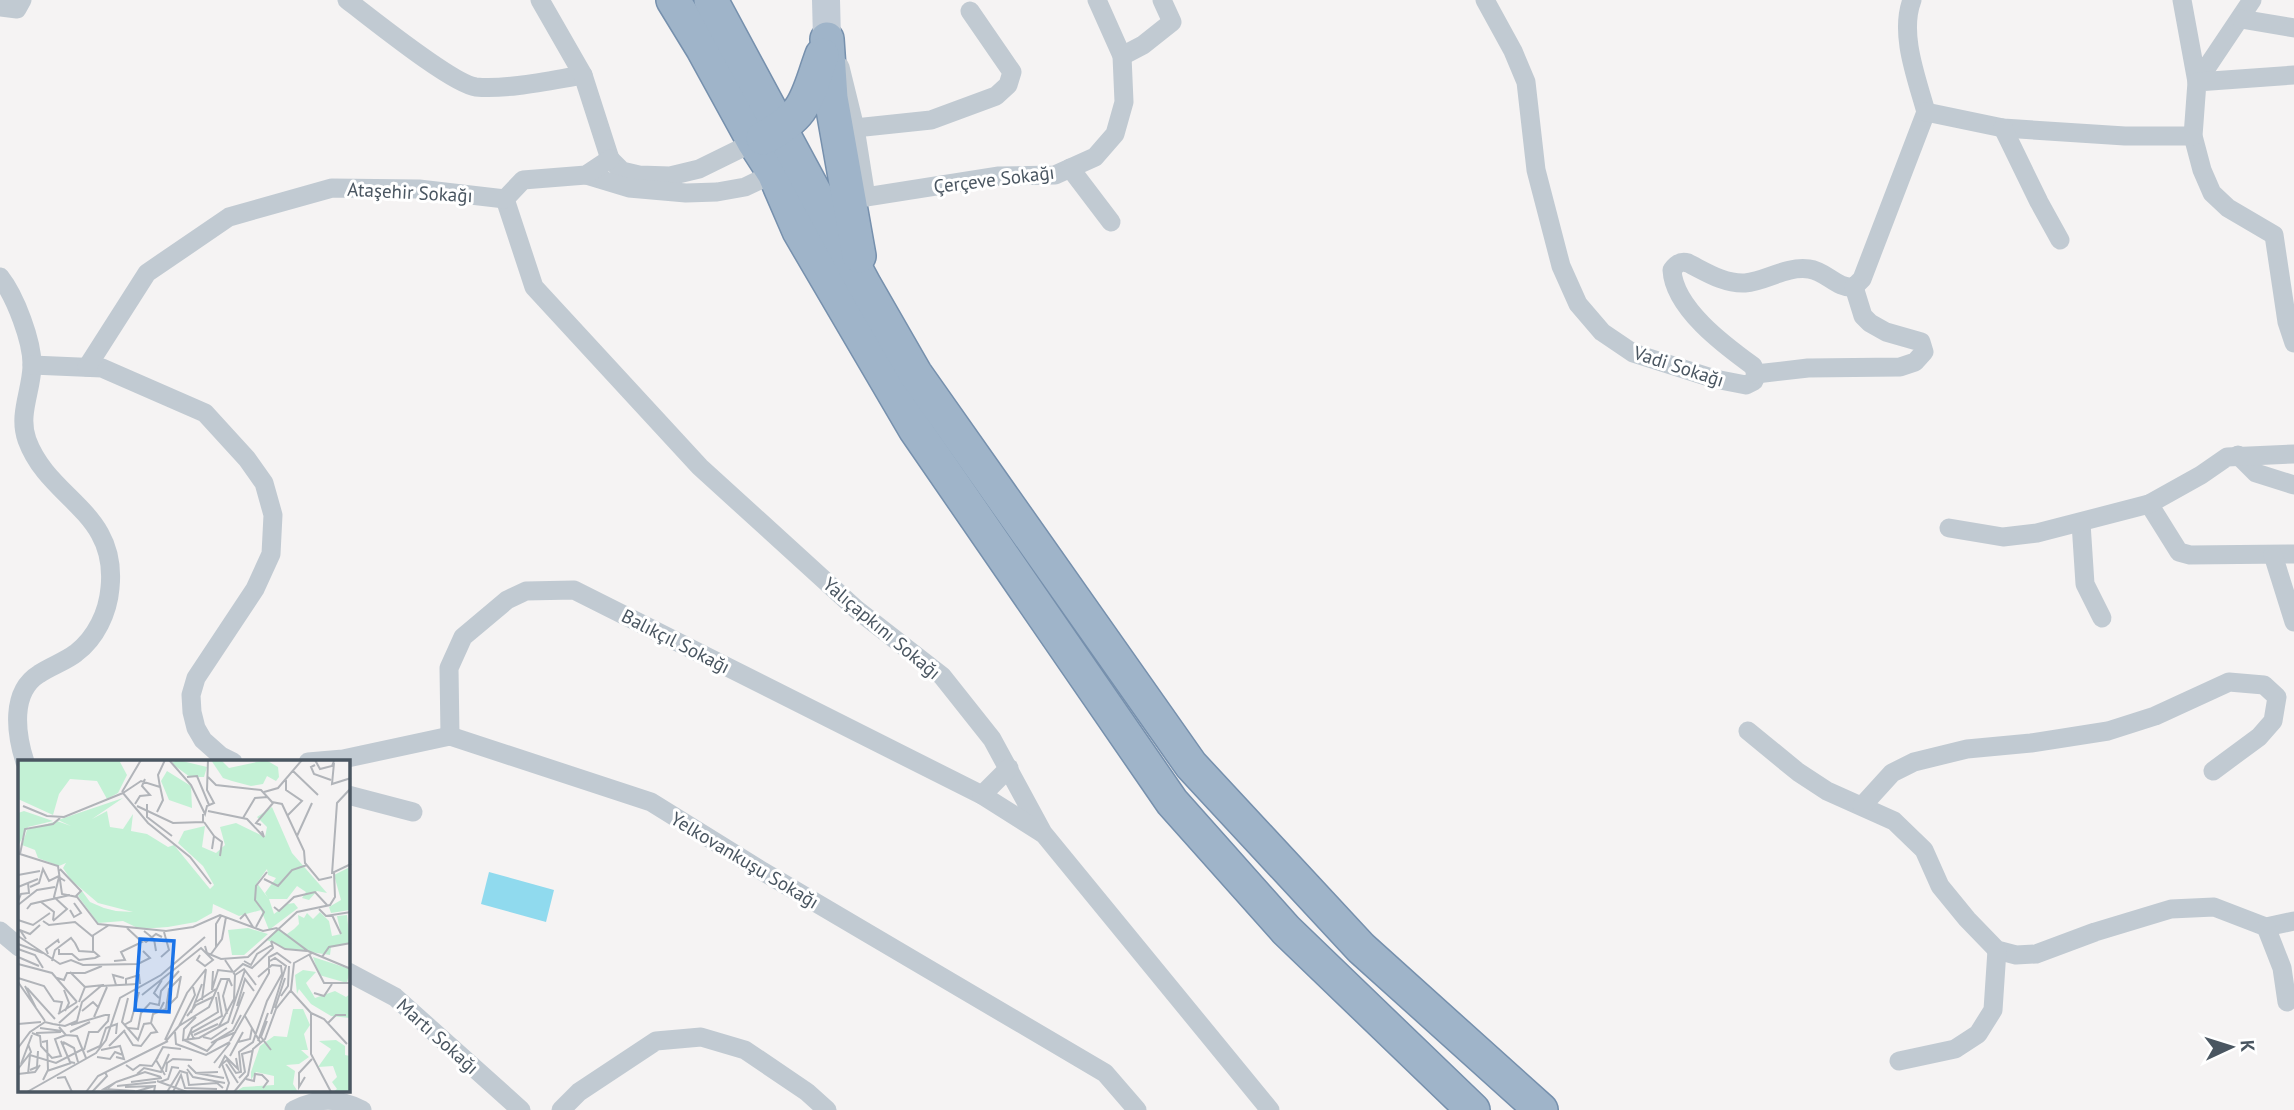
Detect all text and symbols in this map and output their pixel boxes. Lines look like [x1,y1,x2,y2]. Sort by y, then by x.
street label: Çerçeve Sokağı [932,160,1056,198]
street label: Ataşehir Sokağı [347,177,473,207]
street label: Vadi Sokağı [1630,340,1727,392]
street label: Yalıçapkını Sokağı [818,572,946,684]
street label: Balıkçıl Sokağı [618,603,734,679]
inset map [18,760,350,1092]
street label: Yelkovankuşu Sokağı [666,806,824,914]
street label: Martı Sokağı [392,993,484,1079]
north arrow [2196,1012,2266,1082]
text: K [2236,1039,2260,1053]

